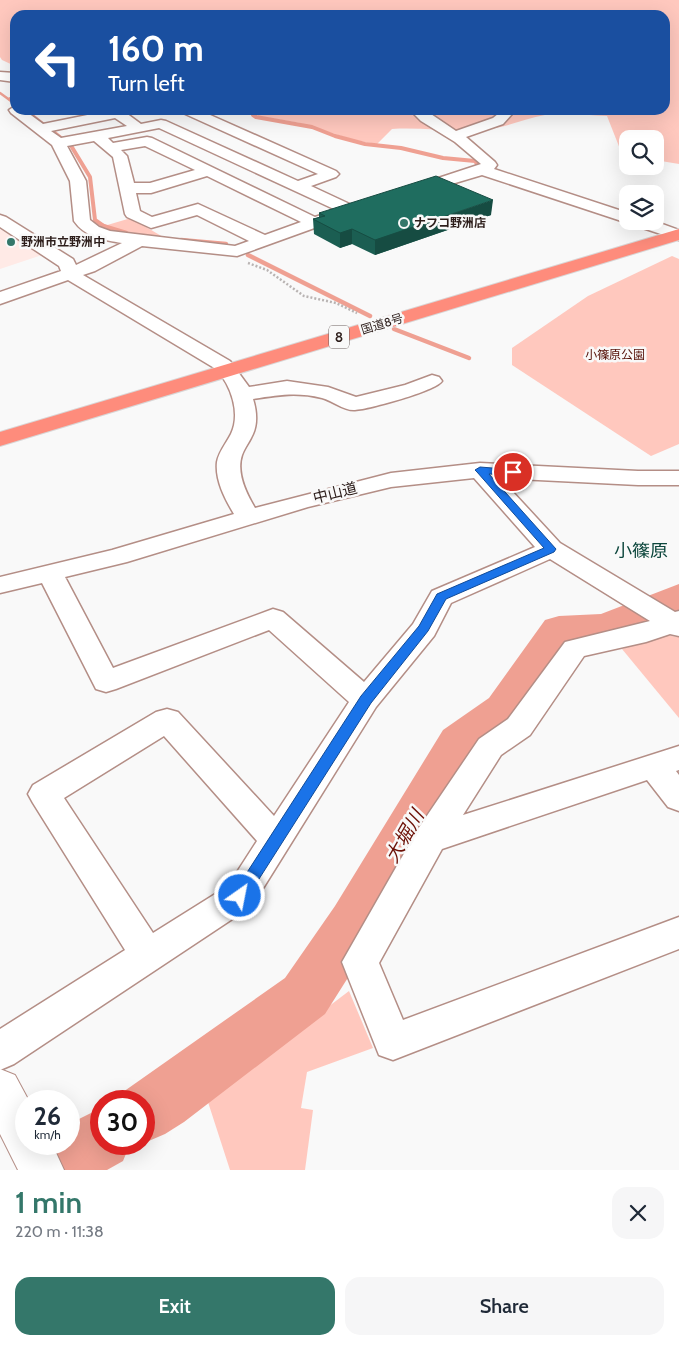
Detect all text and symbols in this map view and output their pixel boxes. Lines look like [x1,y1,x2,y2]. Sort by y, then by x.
text: 160 m [108,27,204,70]
icon: left [25,30,90,95]
text: Turn left [108,70,185,97]
map controls [619,130,664,230]
button: search [619,130,664,175]
button: layers [619,185,664,230]
place label: ナフコ野洲店 [414,215,486,230]
marker: ナフコ野洲店 [398,217,410,229]
place label: 野洲市立野洲中 [21,234,105,249]
marker: 野洲市立野洲中 [5,236,17,248]
street label: 国道8号 [359,310,405,337]
road number: 8 [329,326,349,348]
park label: 小篠原公園 [585,347,645,362]
pin [492,451,534,493]
icon: arrive [499,458,527,486]
street label: 中山道 [311,479,359,507]
district label: 小篠原 [614,540,668,562]
water label: 大堀川 [380,804,430,867]
position arrow [213,869,265,921]
speed limit sign: 30 [90,1090,155,1155]
text: 26 [34,1101,61,1131]
text: km/h [34,1127,61,1142]
text: 1 min [15,1184,82,1221]
button: close [612,1187,664,1239]
text: 220 m · 11:38 [15,1222,104,1241]
button: Exit [15,1277,335,1335]
button: Share [345,1277,664,1335]

